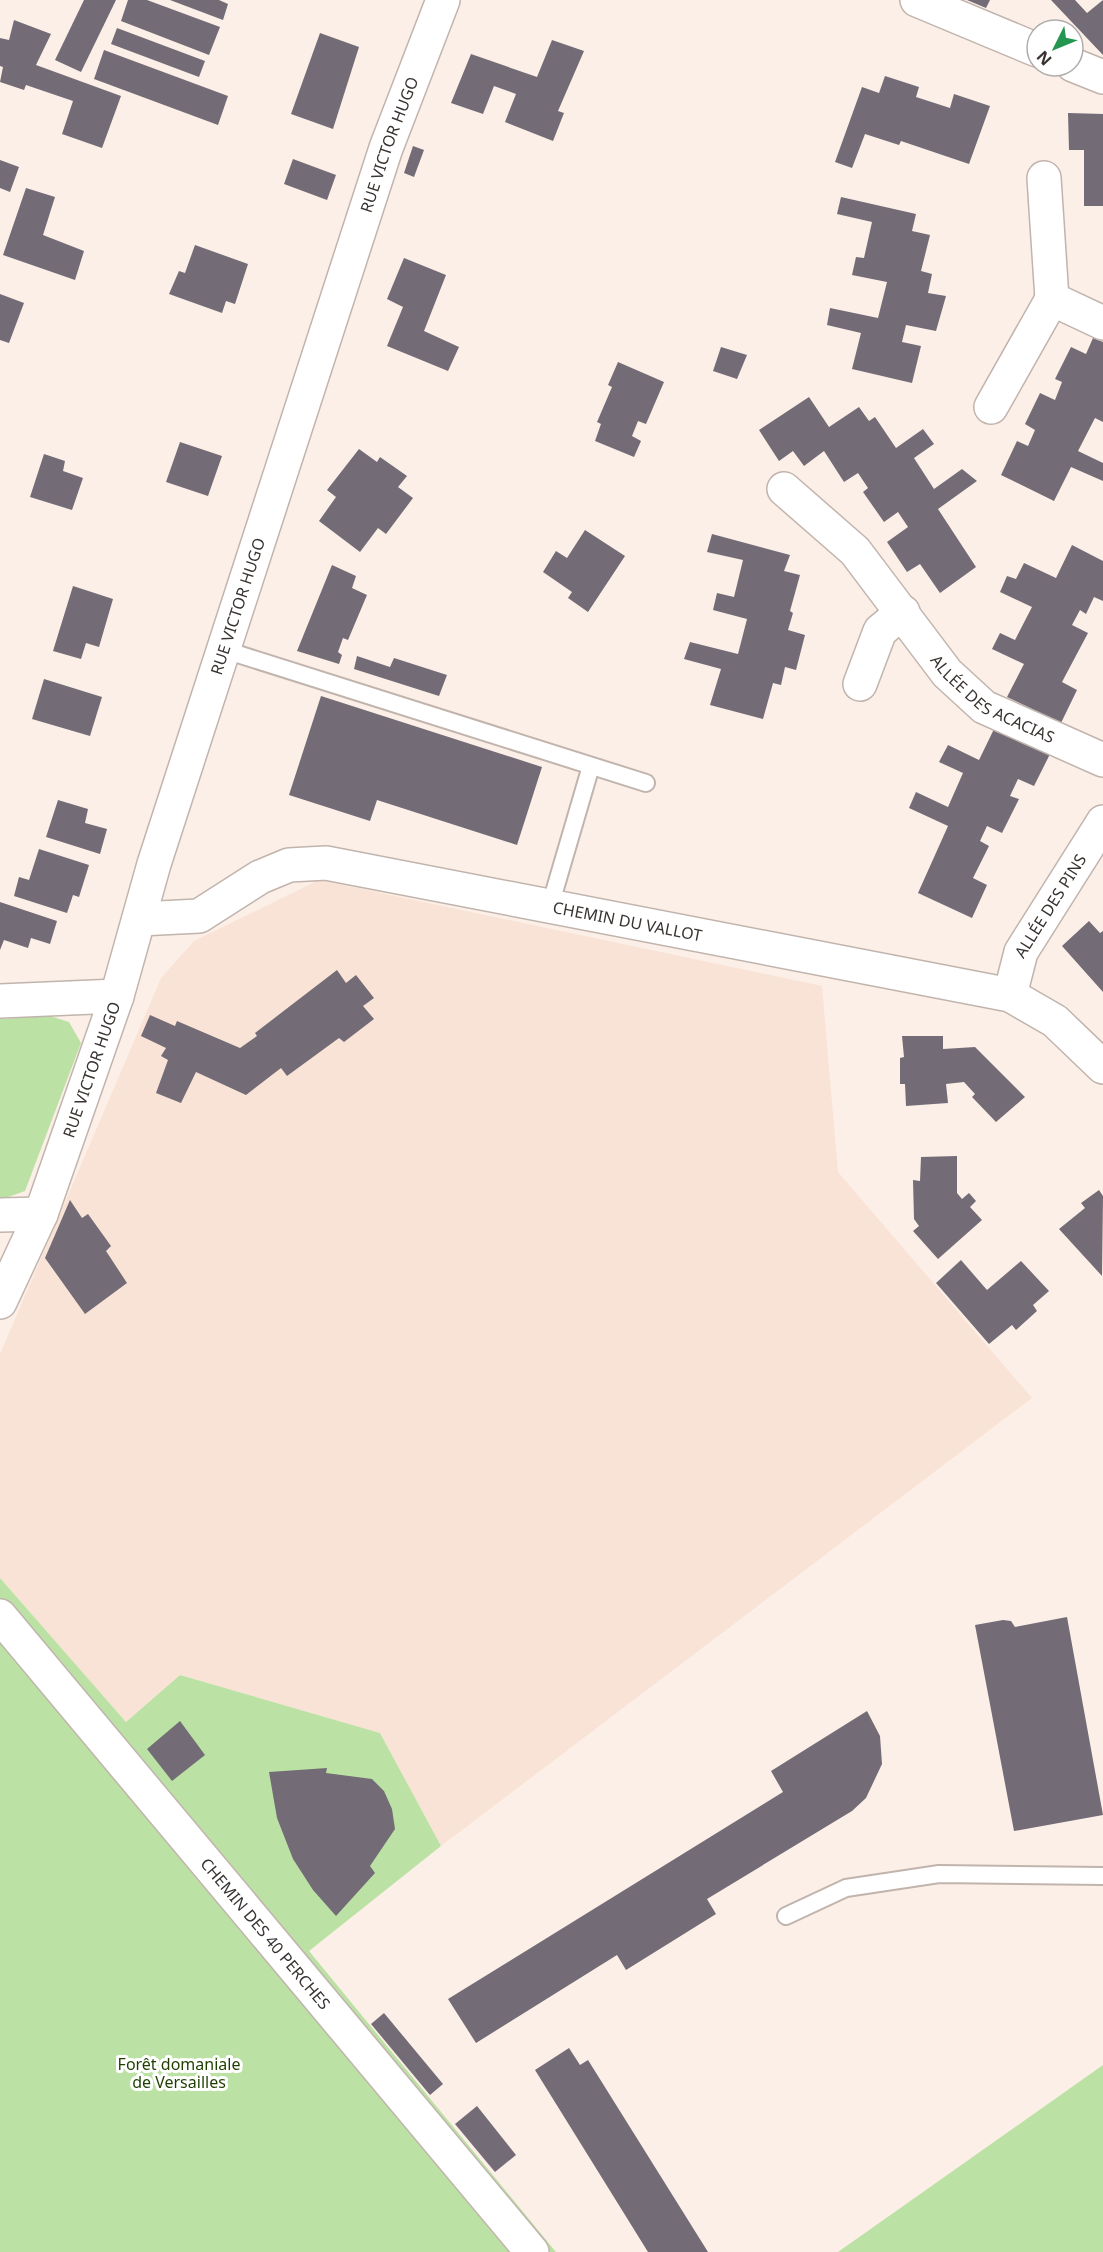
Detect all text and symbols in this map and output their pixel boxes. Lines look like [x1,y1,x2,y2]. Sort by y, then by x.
north arrow [1025,18,1085,78]
text: N [1032,46,1057,70]
street label: RUE VICTOR HUGO [355,73,423,215]
street label: RUE VICTOR HUGO [205,535,270,678]
street label: ALLÉE DES ACACIAS [926,650,1058,748]
street label: ALLÉE DES PINS [1009,850,1091,962]
street label: CHEMIN DU VALLOT [551,896,704,946]
street label: RUE VICTOR HUGO [57,999,125,1141]
street label: CHEMIN DES 40 PERCHES [196,1853,336,2014]
park label: Forêt domaniale de Versailles [118,2053,240,2093]

